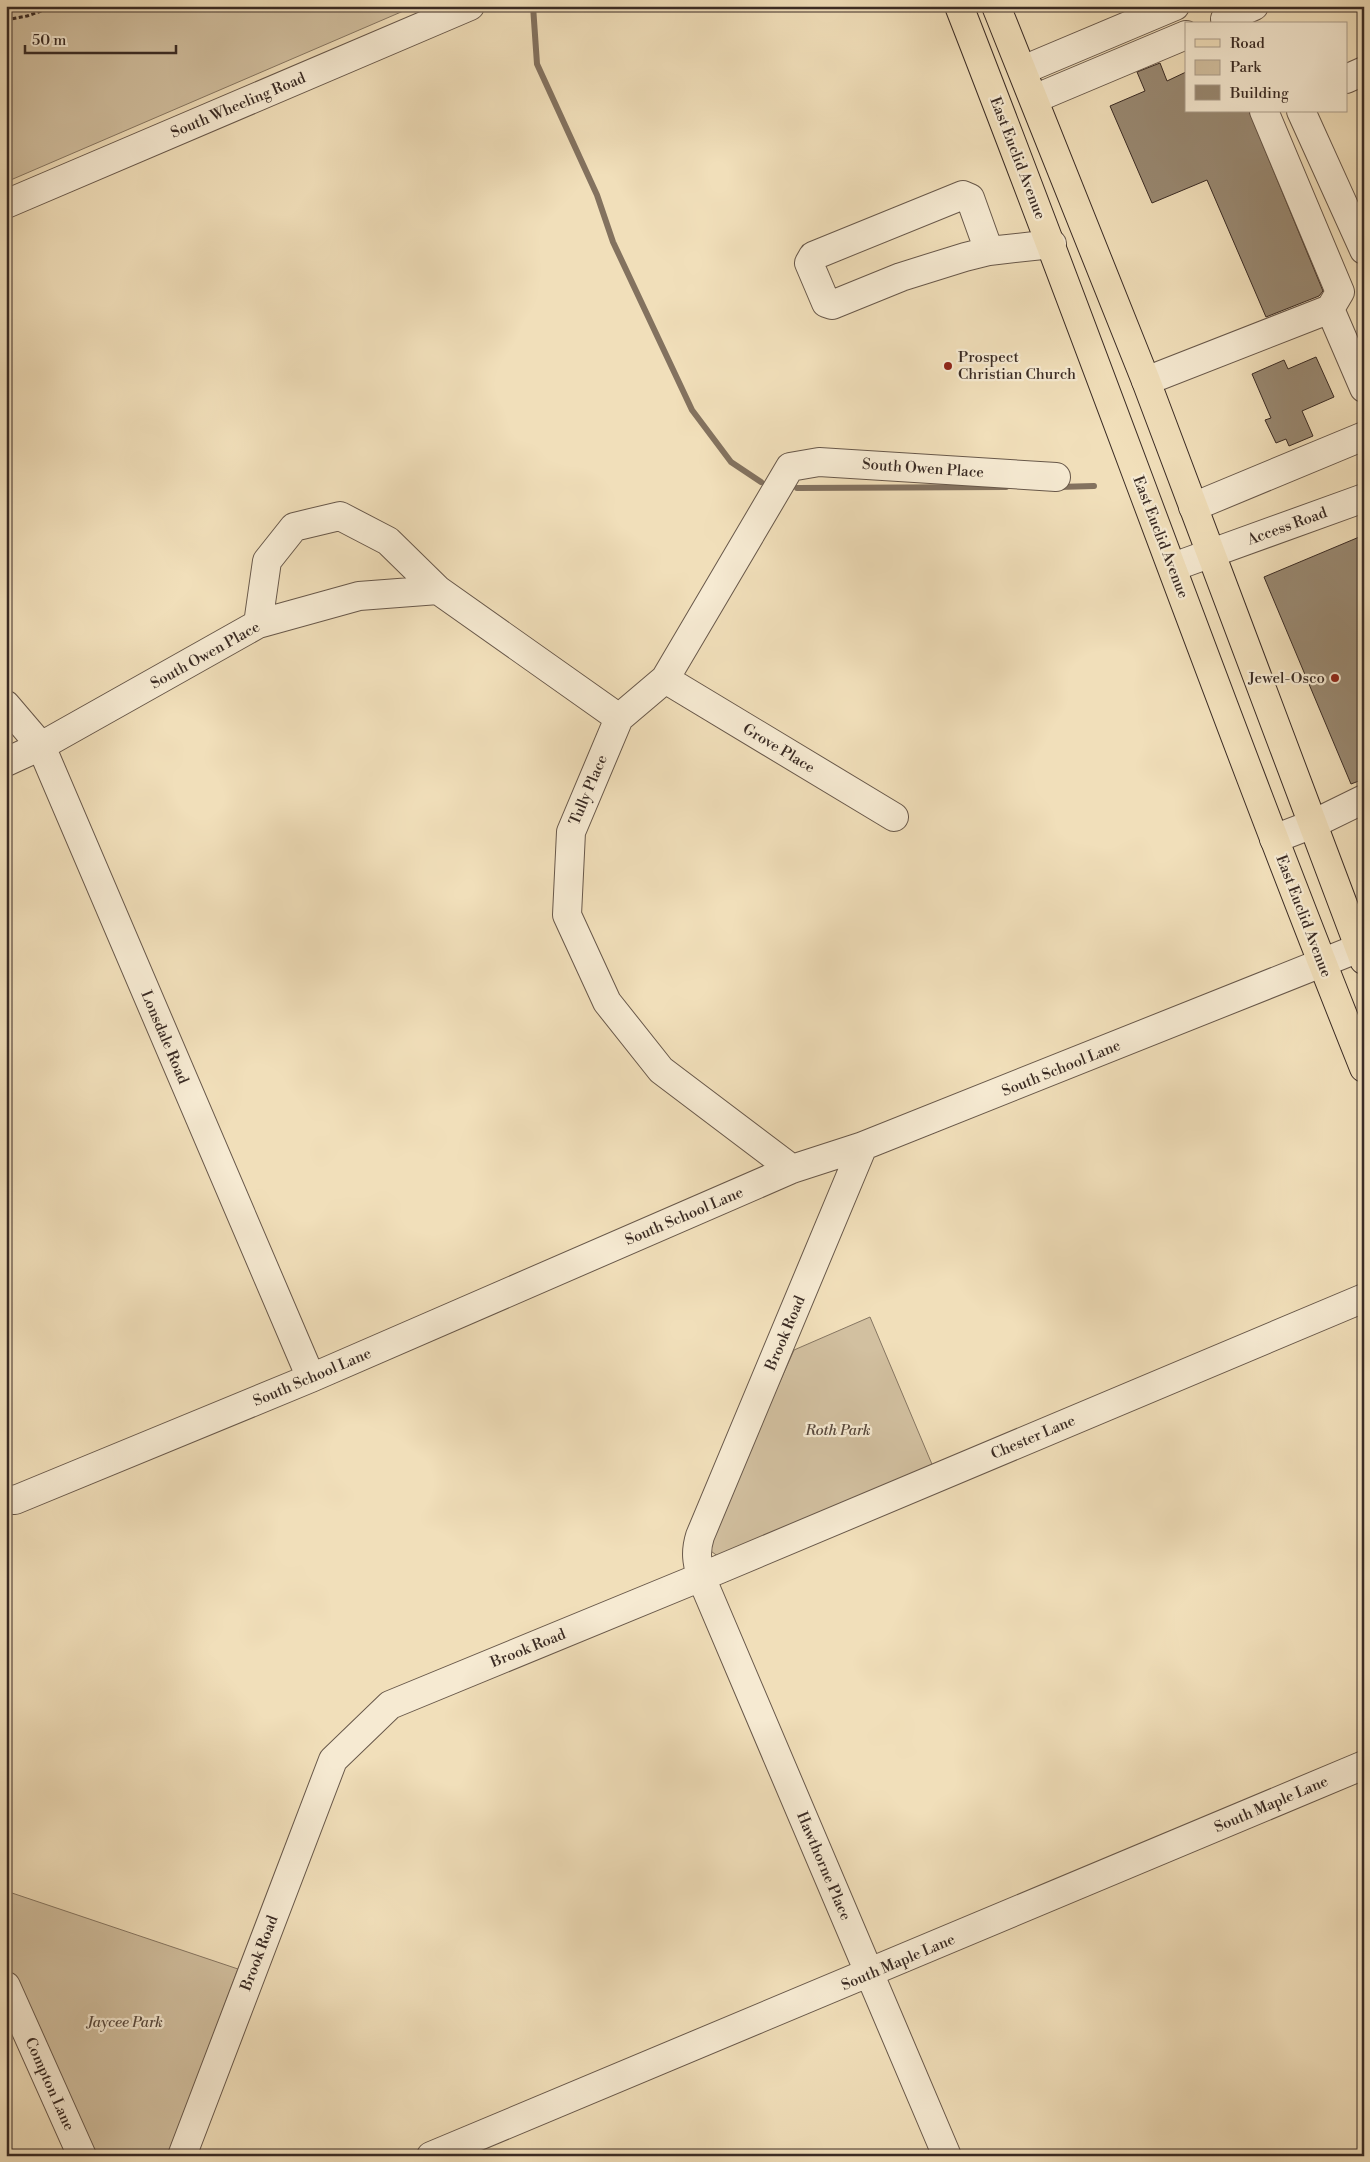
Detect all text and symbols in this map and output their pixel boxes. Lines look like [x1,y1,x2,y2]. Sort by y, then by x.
scale bar [25,22,176,54]
legend [1185,22,1348,112]
text: 50 m [32,31,66,50]
text: Road [1230,34,1265,53]
text: Park [1230,58,1262,77]
street label: South Wheeling Road [168,68,309,142]
text: Building [1229,84,1289,103]
street label: East Euclid Avenue [985,94,1050,222]
place label: Prospect Christian Church [958,348,1076,384]
marker: Prospect Christian Church [942,360,954,372]
street label: South Owen Place [861,455,985,482]
street label: East Euclid Avenue [1128,473,1193,601]
street label: Access Road [1244,503,1330,550]
street label: South Owen Place [147,618,263,693]
place label: Jewel-Osco [1247,669,1325,688]
marker: Jewel-Osco [1329,672,1341,684]
street label: Grove Place [739,719,818,777]
street label: Tully Place [565,752,612,828]
street label: East Euclid Avenue [1271,852,1336,980]
street label: Lonsdale Road [136,988,193,1087]
street label: South School Lane [999,1036,1123,1101]
street label: South School Lane [622,1183,746,1250]
street label: Brook Road [761,1292,810,1374]
street label: South School Lane [250,1344,374,1411]
street label: Chester Lane [988,1411,1078,1464]
park label: Roth Park [804,1421,871,1440]
street label: Brook Road [487,1625,569,1673]
street label: South Maple Lane [1211,1772,1331,1837]
street label: Hawthorne Place [792,1809,855,1924]
street label: Brook Road [236,1912,283,1995]
street label: South Maple Lane [838,1930,958,1995]
park label: Jaycee Park [85,2013,163,2032]
street label: Compton Lane [21,2035,79,2134]

